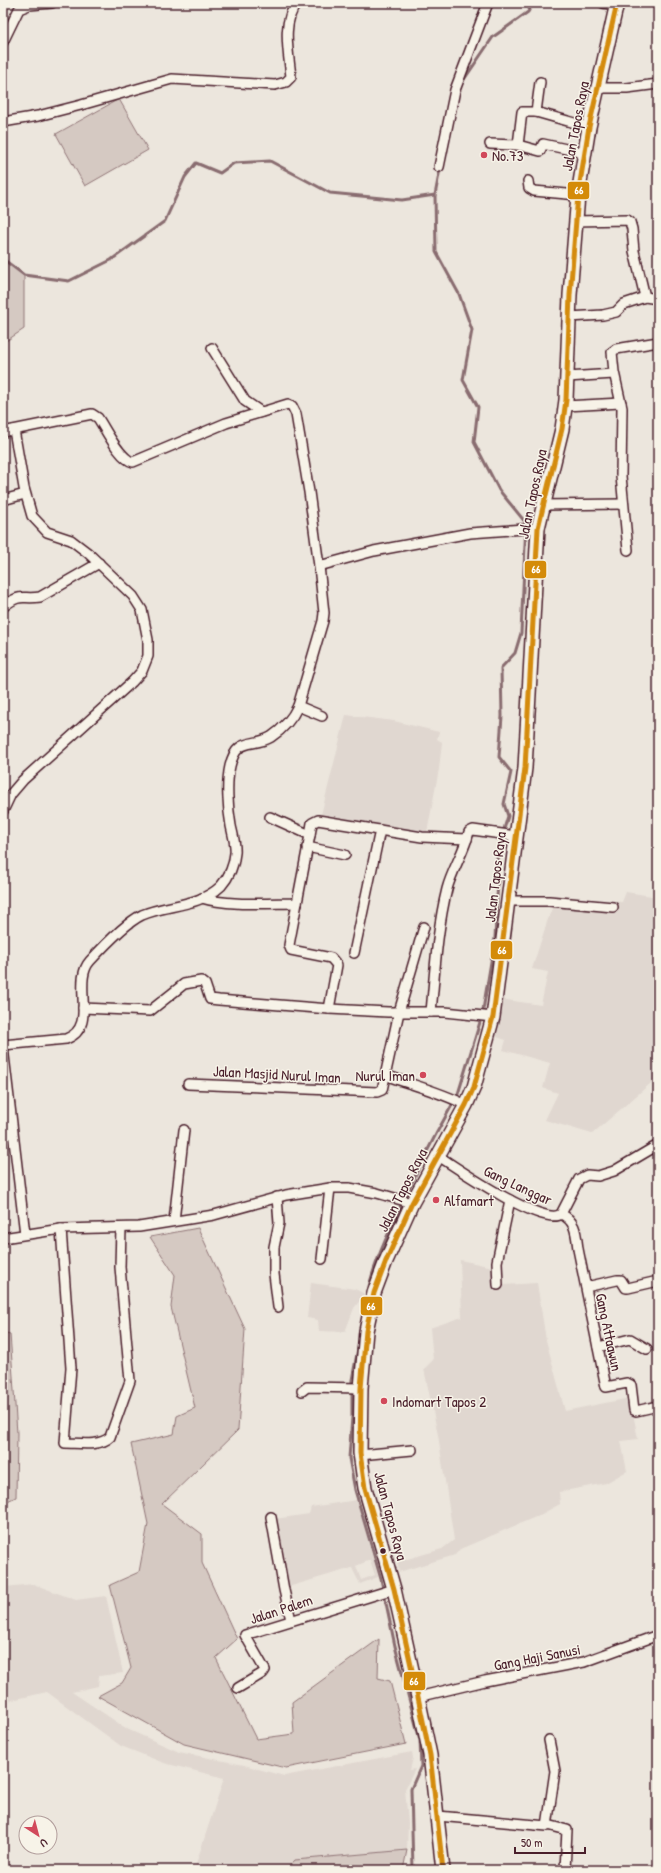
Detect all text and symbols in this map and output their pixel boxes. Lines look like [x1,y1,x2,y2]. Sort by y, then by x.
street label: Jalan Tapos Raya [556,79,594,173]
place label: No.73 [492,145,524,166]
marker: No.73 [479,150,489,160]
line badge: 66 [567,181,590,200]
text: 66 [575,183,584,197]
street label: Jalan Tapos Raya [512,447,552,541]
line badge: 66 [524,560,547,579]
text: 66 [532,562,541,576]
street label: Jalan Tapos Raya [479,830,511,923]
line badge: 66 [490,940,513,960]
text: 66 [498,943,507,957]
street label: Jalan Masjid Nurul Iman [213,1060,342,1088]
place label: Nurul Iman [355,1065,415,1086]
marker: Nurul Iman [418,1070,428,1080]
street label: Jalan Tapos Raya [372,1145,432,1235]
street label: Gang Langgar [480,1160,556,1210]
place label: Alfamart [444,1190,494,1211]
marker: Alfamart [431,1195,441,1205]
street label: Gang Attaawun [591,1291,628,1373]
line badge: 66 [360,1296,383,1316]
text: 66 [367,1299,376,1313]
place label: Indomart Tapos 2 [392,1391,486,1412]
marker: Indomart Tapos 2 [379,1396,389,1406]
street label: Jalan Tapos Raya [369,1469,413,1563]
unlabelled marker [378,1546,388,1556]
street label: Jalan Palem [247,1589,315,1629]
street label: Gang Haji Sanusi [492,1638,582,1676]
line badge: 66 [403,1671,426,1691]
text: 66 [410,1674,419,1688]
north arrow [18,1815,58,1855]
scale bar [515,1829,585,1855]
text: 50 m [521,1834,542,1851]
text: U [37,1836,50,1851]

